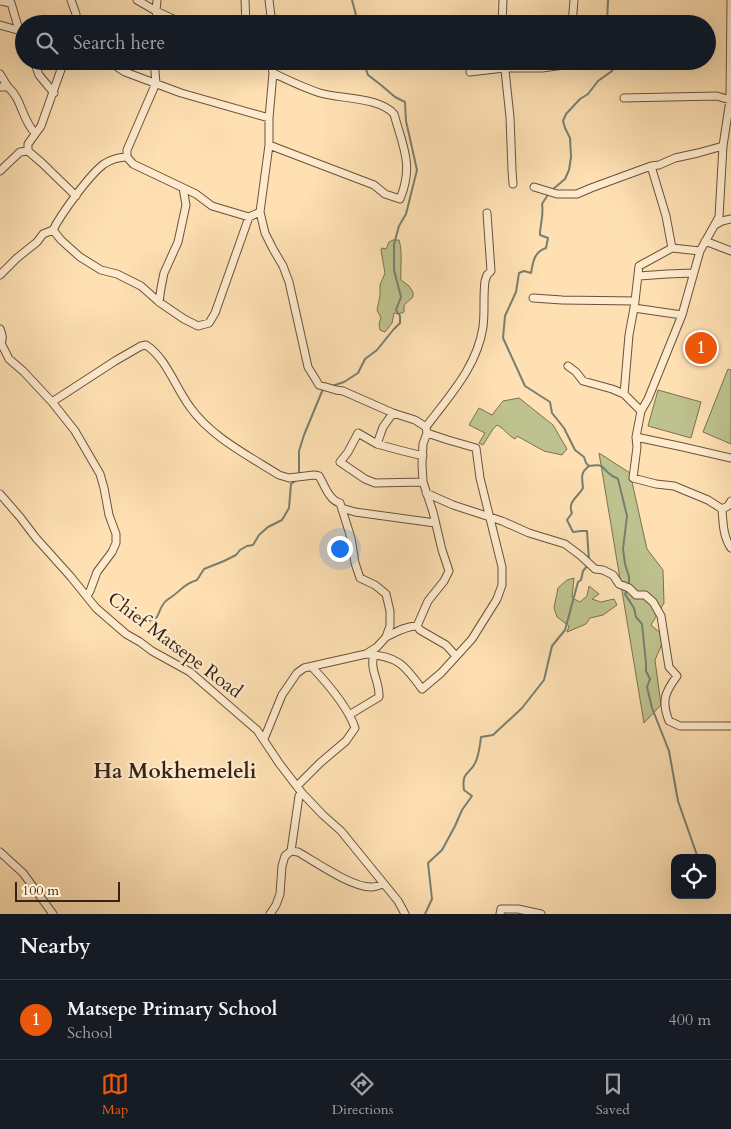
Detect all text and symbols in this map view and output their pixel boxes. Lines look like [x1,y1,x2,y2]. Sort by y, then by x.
search box [15,15,716,70]
icon: search [33,29,61,57]
text: Search here [73,30,165,56]
pin: 1 [685,329,717,367]
your location [327,536,353,562]
street label: Chief Matsepe Road [102,586,248,704]
district label: Ha Mokhemeleli [94,757,257,786]
map controls [671,854,716,899]
button: locate [671,854,716,899]
scale bar [15,879,120,902]
text: 100 m [22,881,59,900]
text: Nearby [20,932,91,961]
text: Matsepe Primary School [67,996,277,1022]
text: 1 [32,1009,40,1031]
text: 400 m [669,1009,711,1031]
text: School [67,1022,112,1044]
tab: Map [101,1070,129,1119]
tab: Directions [332,1070,393,1119]
tab: Saved [596,1070,630,1119]

